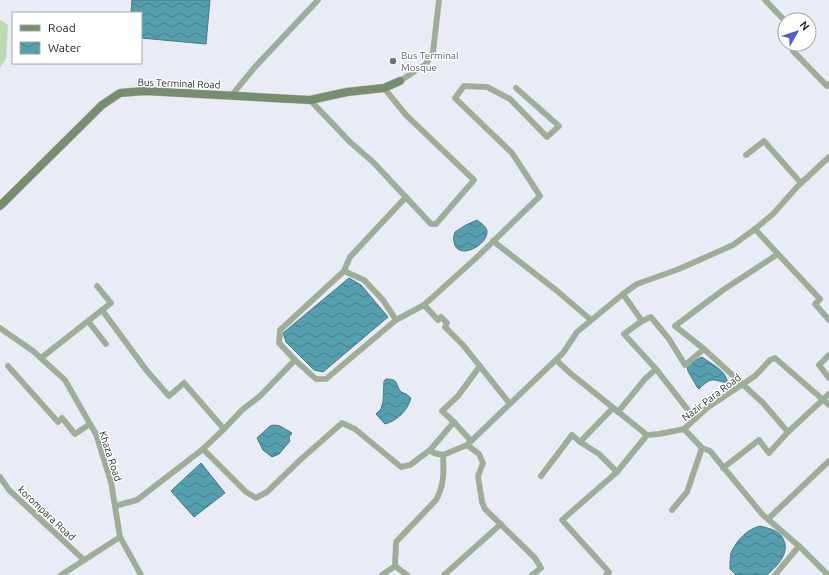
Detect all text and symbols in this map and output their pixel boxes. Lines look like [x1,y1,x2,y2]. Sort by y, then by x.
legend [12,12,142,64]
north arrow [777,12,817,52]
text: N [798,19,812,33]
text: Road [48,21,76,34]
text: Water [48,41,81,54]
place label: Bus Terminal Mosque [401,50,459,73]
marker: Bus Terminal Mosque [388,56,398,66]
street label: Bus Terminal Road [137,77,221,90]
street label: Nazir Para Road [680,372,743,423]
street label: Khaza Road [97,430,124,483]
street label: korompara Road [16,484,78,543]

